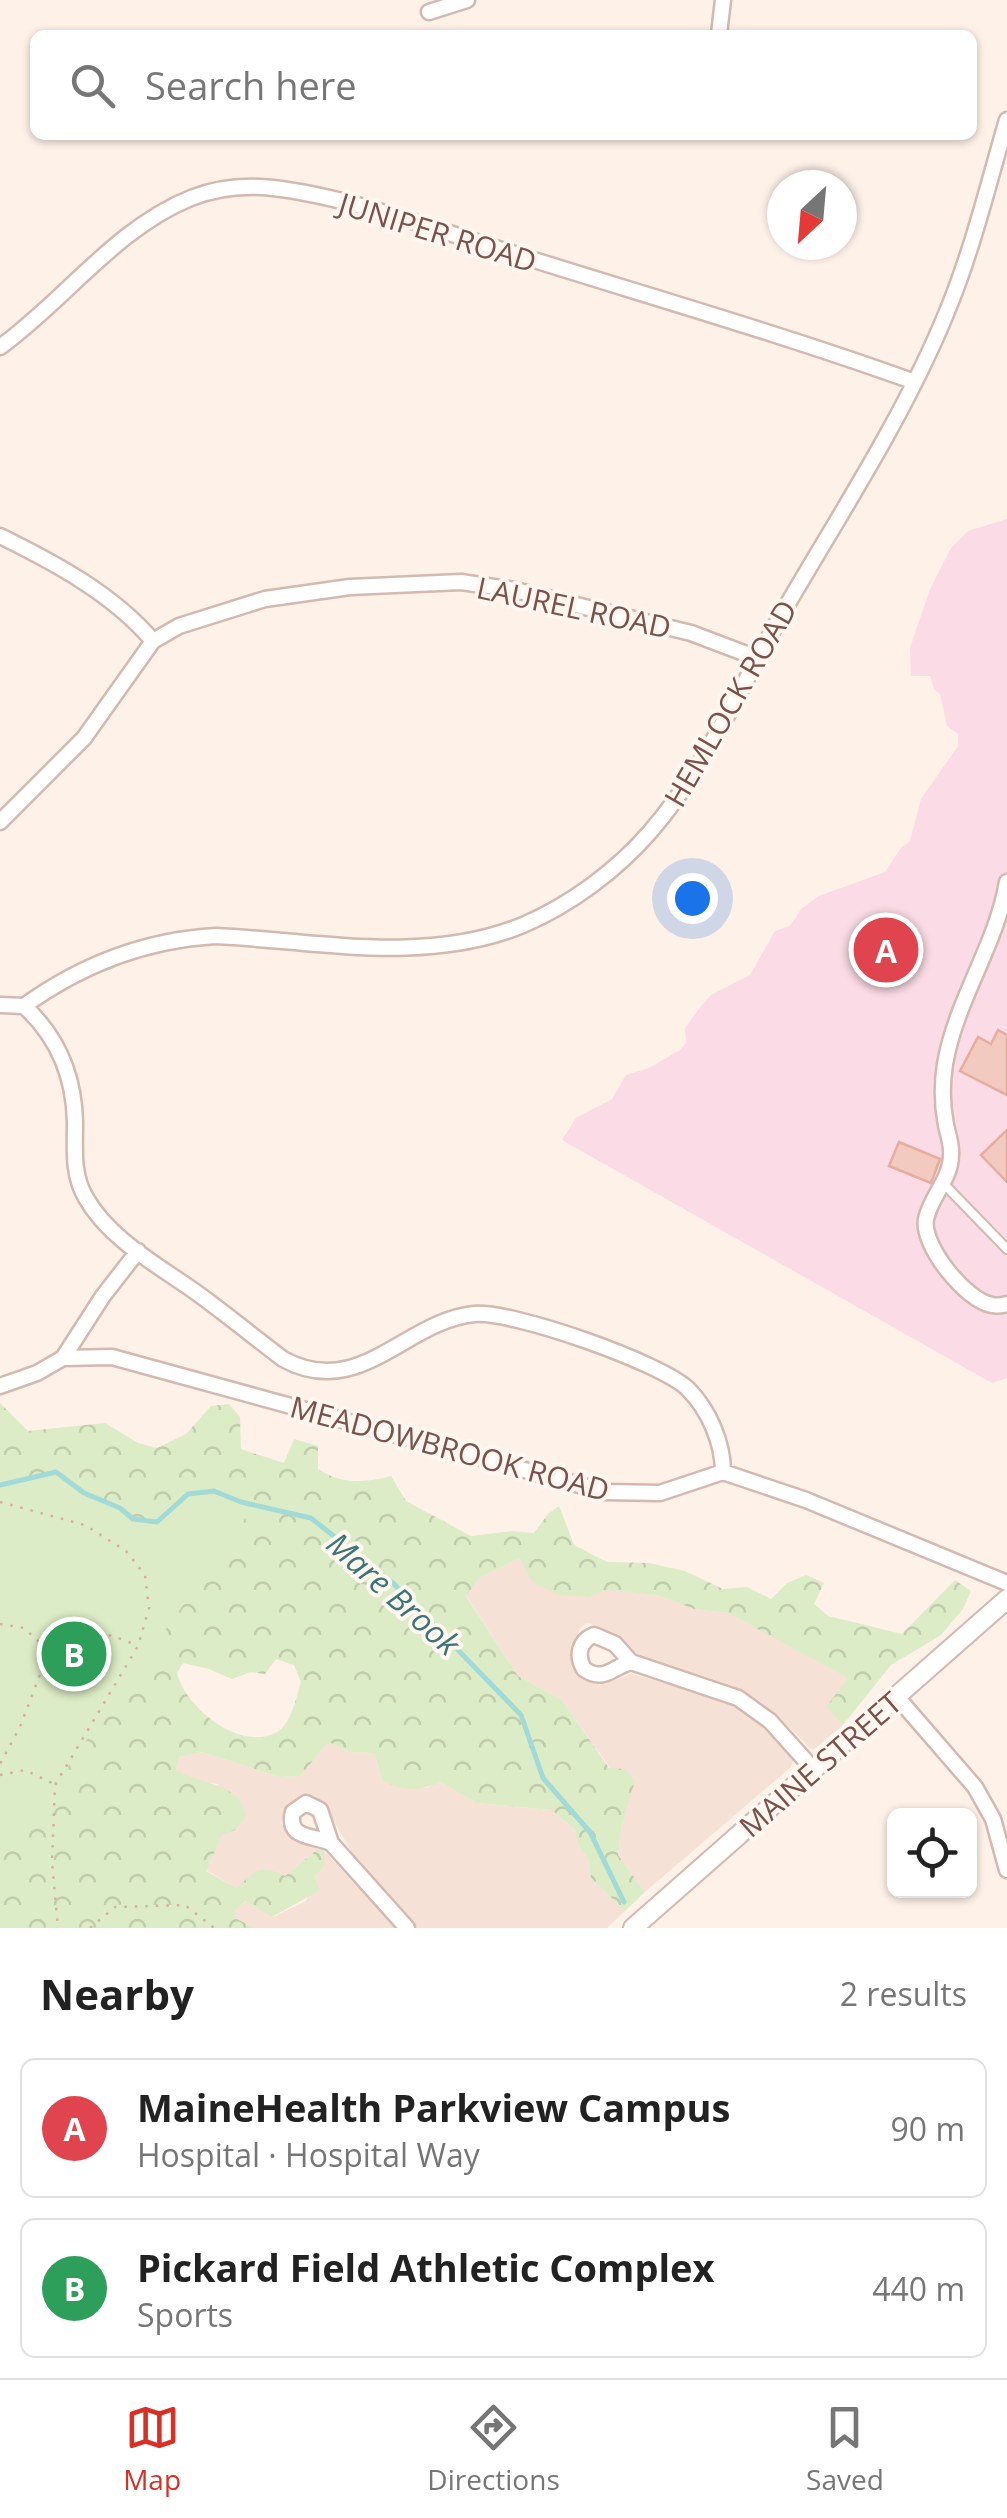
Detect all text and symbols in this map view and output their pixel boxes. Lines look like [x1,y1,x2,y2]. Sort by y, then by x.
search box [30,30,977,140]
icon: search [65,58,120,113]
text: Search here [145,59,357,111]
north arrow [767,170,857,260]
street label: JUNIPER ROAD [331,182,542,282]
street label: LAUREL ROAD [473,566,675,648]
street label: HEMLOCK ROAD [654,592,806,814]
your location [667,873,718,924]
pin: A [854,912,918,988]
street label: MEADOWBROOK ROAD [286,1386,614,1510]
water label: Mare Brook [318,1522,471,1665]
pin: B [42,1616,106,1692]
street label: MAINE STREET [730,1682,910,1846]
map controls [887,1808,977,1898]
button: locate [887,1808,977,1898]
text: Nearby [40,1965,194,2022]
text: 2 results [840,1972,967,2015]
text: MaineHealth Parkview Campus [137,2081,730,2133]
text: A [63,2107,86,2150]
text: 90 m [890,2107,965,2150]
text: Hospital · Hospital Way [137,2133,480,2176]
text: Pickard Field Athletic Complex [137,2241,714,2293]
text: B [64,2267,85,2310]
text: 440 m [872,2267,965,2310]
text: Sports [137,2293,233,2336]
tab: Map [123,2400,181,2498]
tab: Directions [427,2400,560,2498]
tab: Saved [806,2400,884,2498]

